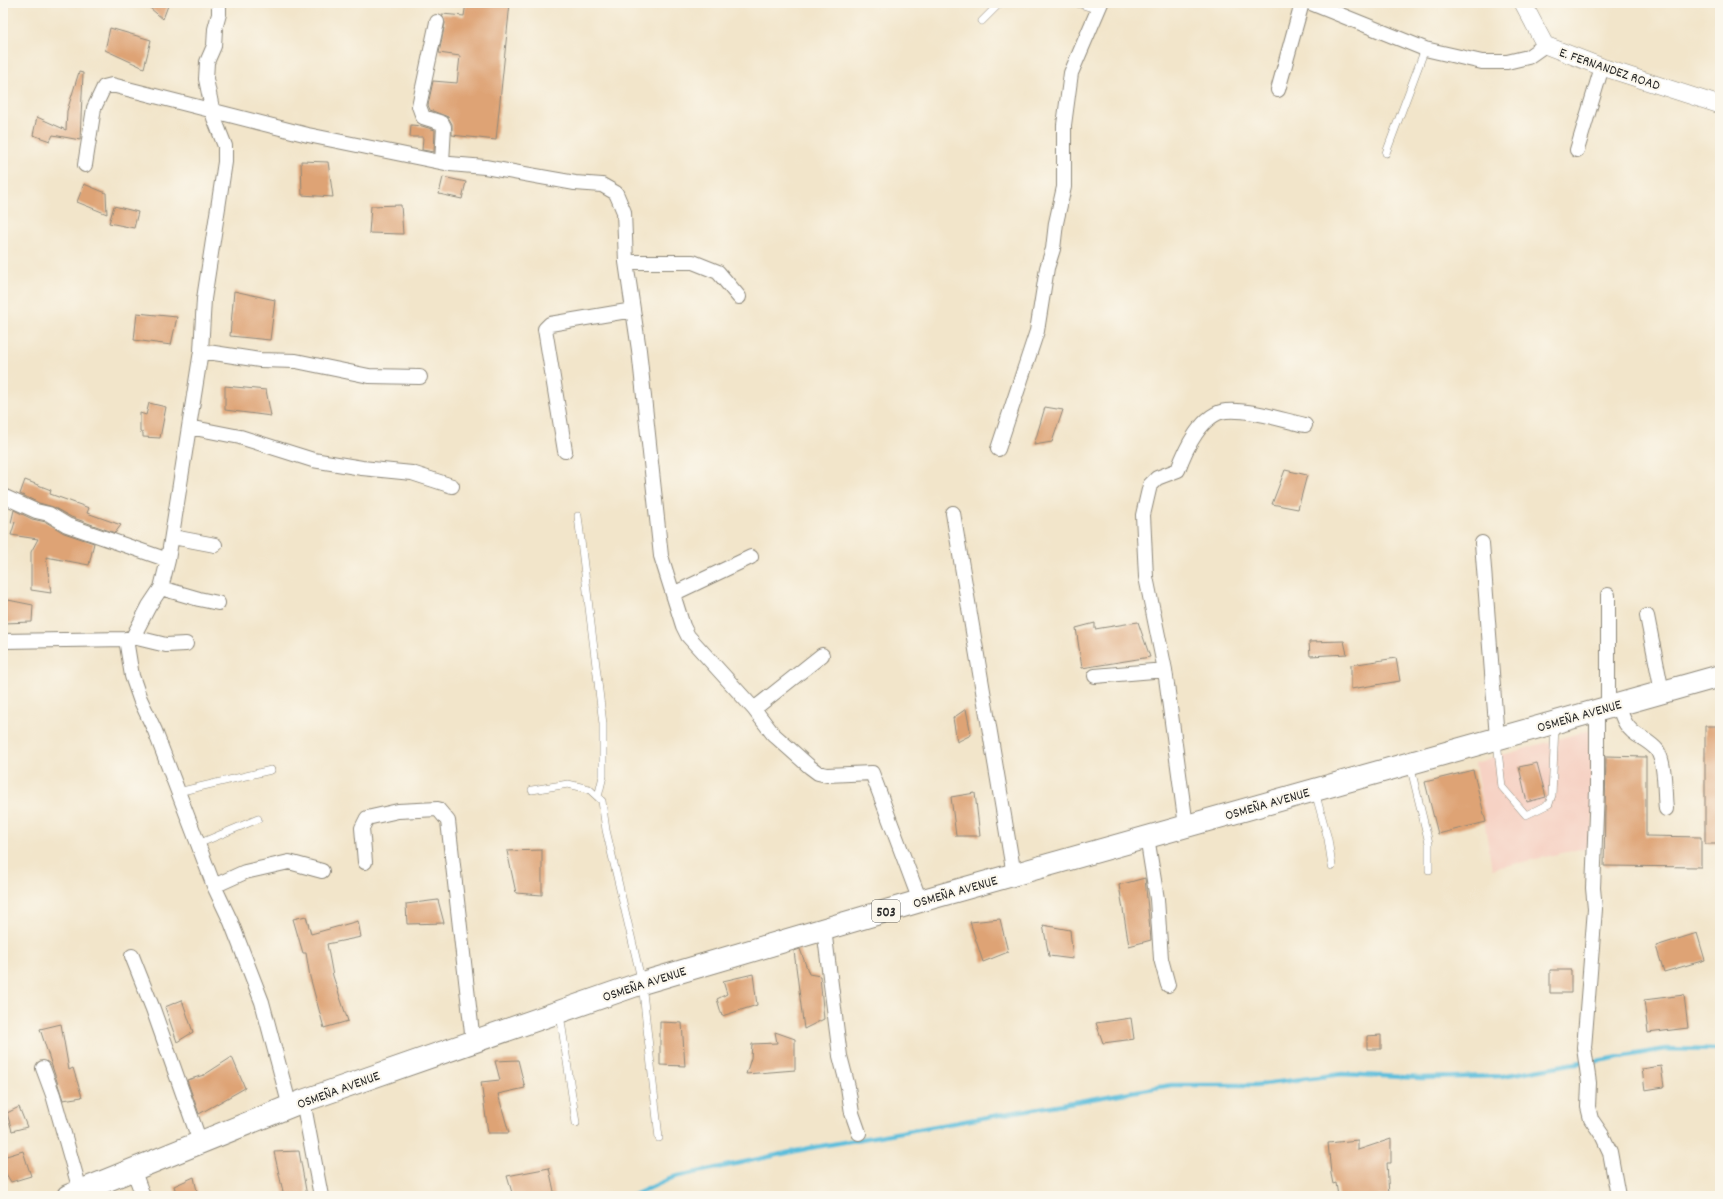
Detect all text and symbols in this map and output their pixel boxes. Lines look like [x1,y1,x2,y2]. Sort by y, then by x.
street label: E. FERNANDEZ ROAD [1556,43,1662,97]
street label: OSMEÑA AVENUE [1535,695,1625,739]
street label: OSMEÑA AVENUE [1223,783,1313,827]
street label: OSMEÑA AVENUE [911,871,1001,915]
road number: 503 [872,900,900,922]
street label: OSMEÑA AVENUE [600,962,690,1008]
street label: OSMEÑA AVENUE [294,1066,384,1115]

